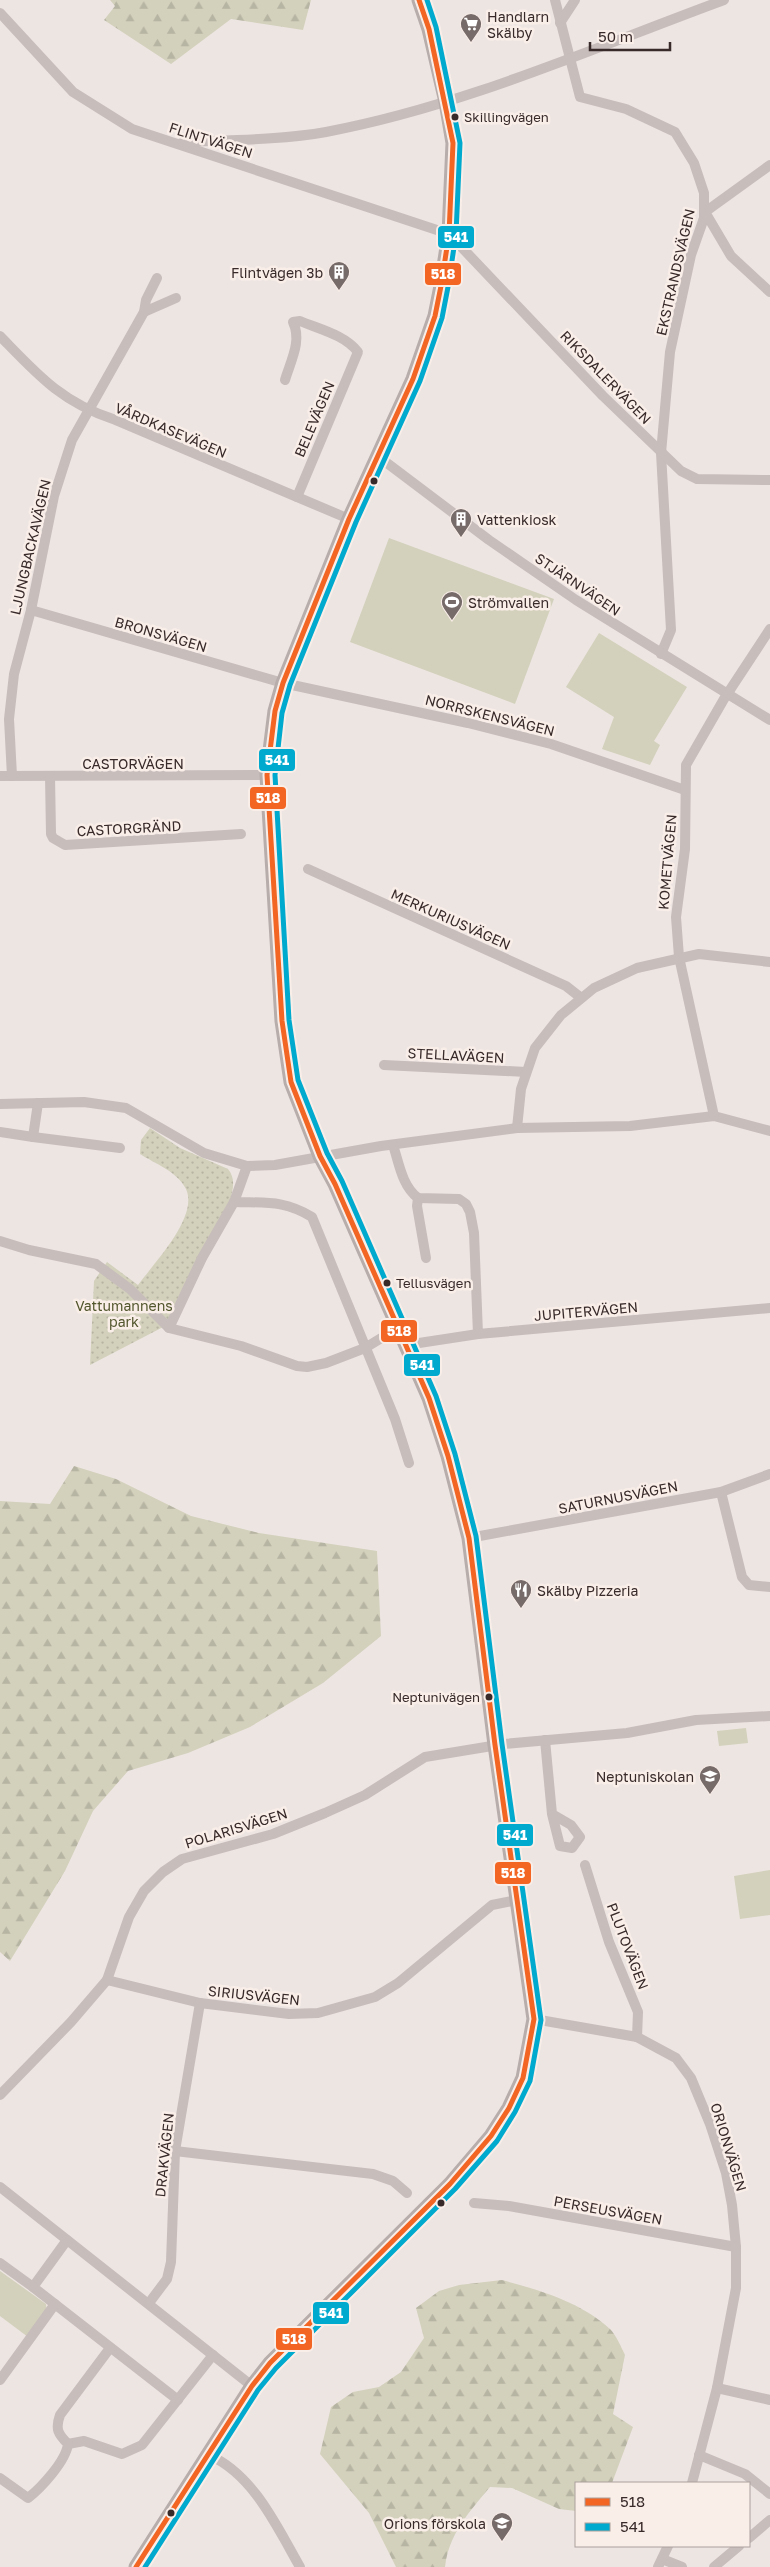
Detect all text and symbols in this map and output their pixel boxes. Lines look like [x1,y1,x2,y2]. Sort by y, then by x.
place label: Handlarn Skälby [487,8,549,41]
supermarket icon: Handlarn Skälby [459,12,483,43]
scale bar [590,20,670,52]
text: 50 m [598,27,633,45]
place label: Skillingvägen [464,109,549,125]
marker: Skillingvägen [450,112,460,122]
street label: FLINTVÄGEN [167,119,255,161]
street label: EKSTRANDSVÄGEN [652,207,698,337]
line badge: 541 [437,225,475,249]
text: 541 [444,228,468,245]
building icon: Flintvägen 3b [327,260,351,291]
line badge: 518 [424,262,462,286]
place label: Flintvägen 3b [231,264,323,281]
text: 518 [431,265,455,282]
street label: RIKSDALERVÄGEN [557,327,655,427]
street label: BELEVÄGEN [290,378,338,460]
street label: VÅRDKASEVÄGEN [112,399,230,461]
unlabelled marker [369,476,379,486]
street label: LJUNGBACKAVÄGEN [6,478,54,616]
building icon: Vattenkiosk [449,507,473,538]
place label: Vattenkiosk [477,511,557,528]
street label: STJÄRNVÄGEN [532,549,624,619]
sports icon: Strömvallen [440,590,464,621]
place label: Strömvallen [468,594,549,611]
street label: BRONSVÄGEN [113,613,209,655]
street label: NORRSKENSVÄGEN [423,691,557,739]
line badge: 541 [258,748,296,772]
text: 541 [265,751,289,768]
street label: CASTORVÄGEN [82,755,184,772]
line badge: 518 [249,786,287,810]
text: 518 [256,789,280,806]
street label: KOMETVÄGEN [654,814,680,910]
street label: CASTORGRÄND [76,817,182,839]
street label: MERKURIUSVÄGEN [389,885,513,953]
street label: STELLAVÄGEN [407,1044,505,1066]
place label: Tellusvägen [396,1275,471,1291]
marker: Tellusvägen [382,1278,392,1288]
park label: Vattumannens park [75,1297,173,1330]
street label: JUPITERVÄGEN [533,1298,639,1324]
line badge: 518 [380,1319,418,1343]
text: 518 [387,1322,411,1339]
line badge: 541 [403,1353,441,1377]
text: 541 [410,1356,434,1373]
street label: SATURNUSVÄGEN [557,1477,679,1517]
restaurant icon: Skälby Pizzeria [509,1578,533,1609]
place label: Skälby Pizzeria [537,1582,638,1599]
place label: Neptunivägen [392,1689,480,1705]
marker: Neptunivägen [484,1692,494,1702]
school or university icon: Neptuniskolan [698,1764,722,1795]
place label: Neptuniskolan [596,1768,694,1785]
street label: POLARISVÄGEN [183,1804,289,1852]
line badge: 541 [496,1823,534,1847]
text: 541 [503,1826,527,1843]
line badge: 518 [494,1861,532,1885]
text: 518 [501,1864,525,1881]
street label: PLUTOVÄGEN [604,1900,652,1992]
street label: SIRIUSVÄGEN [207,1982,301,2008]
street label: ORIONVÄGEN [707,2101,751,2193]
street label: DRAKVÄGEN [151,2112,177,2198]
street label: PERSEUSVÄGEN [552,2192,664,2228]
unlabelled marker [436,2198,446,2208]
line badge: 541 [312,2301,350,2325]
text: 541 [319,2304,343,2321]
line badge: 518 [275,2327,313,2351]
text: 518 [282,2330,306,2347]
legend [575,2482,750,2547]
text: 518 [620,2492,645,2510]
unlabelled marker [166,2508,176,2518]
school or university icon: Orions förskola [490,2511,514,2542]
place label: Orions förskola [384,2515,486,2532]
text: 541 [620,2517,645,2535]

